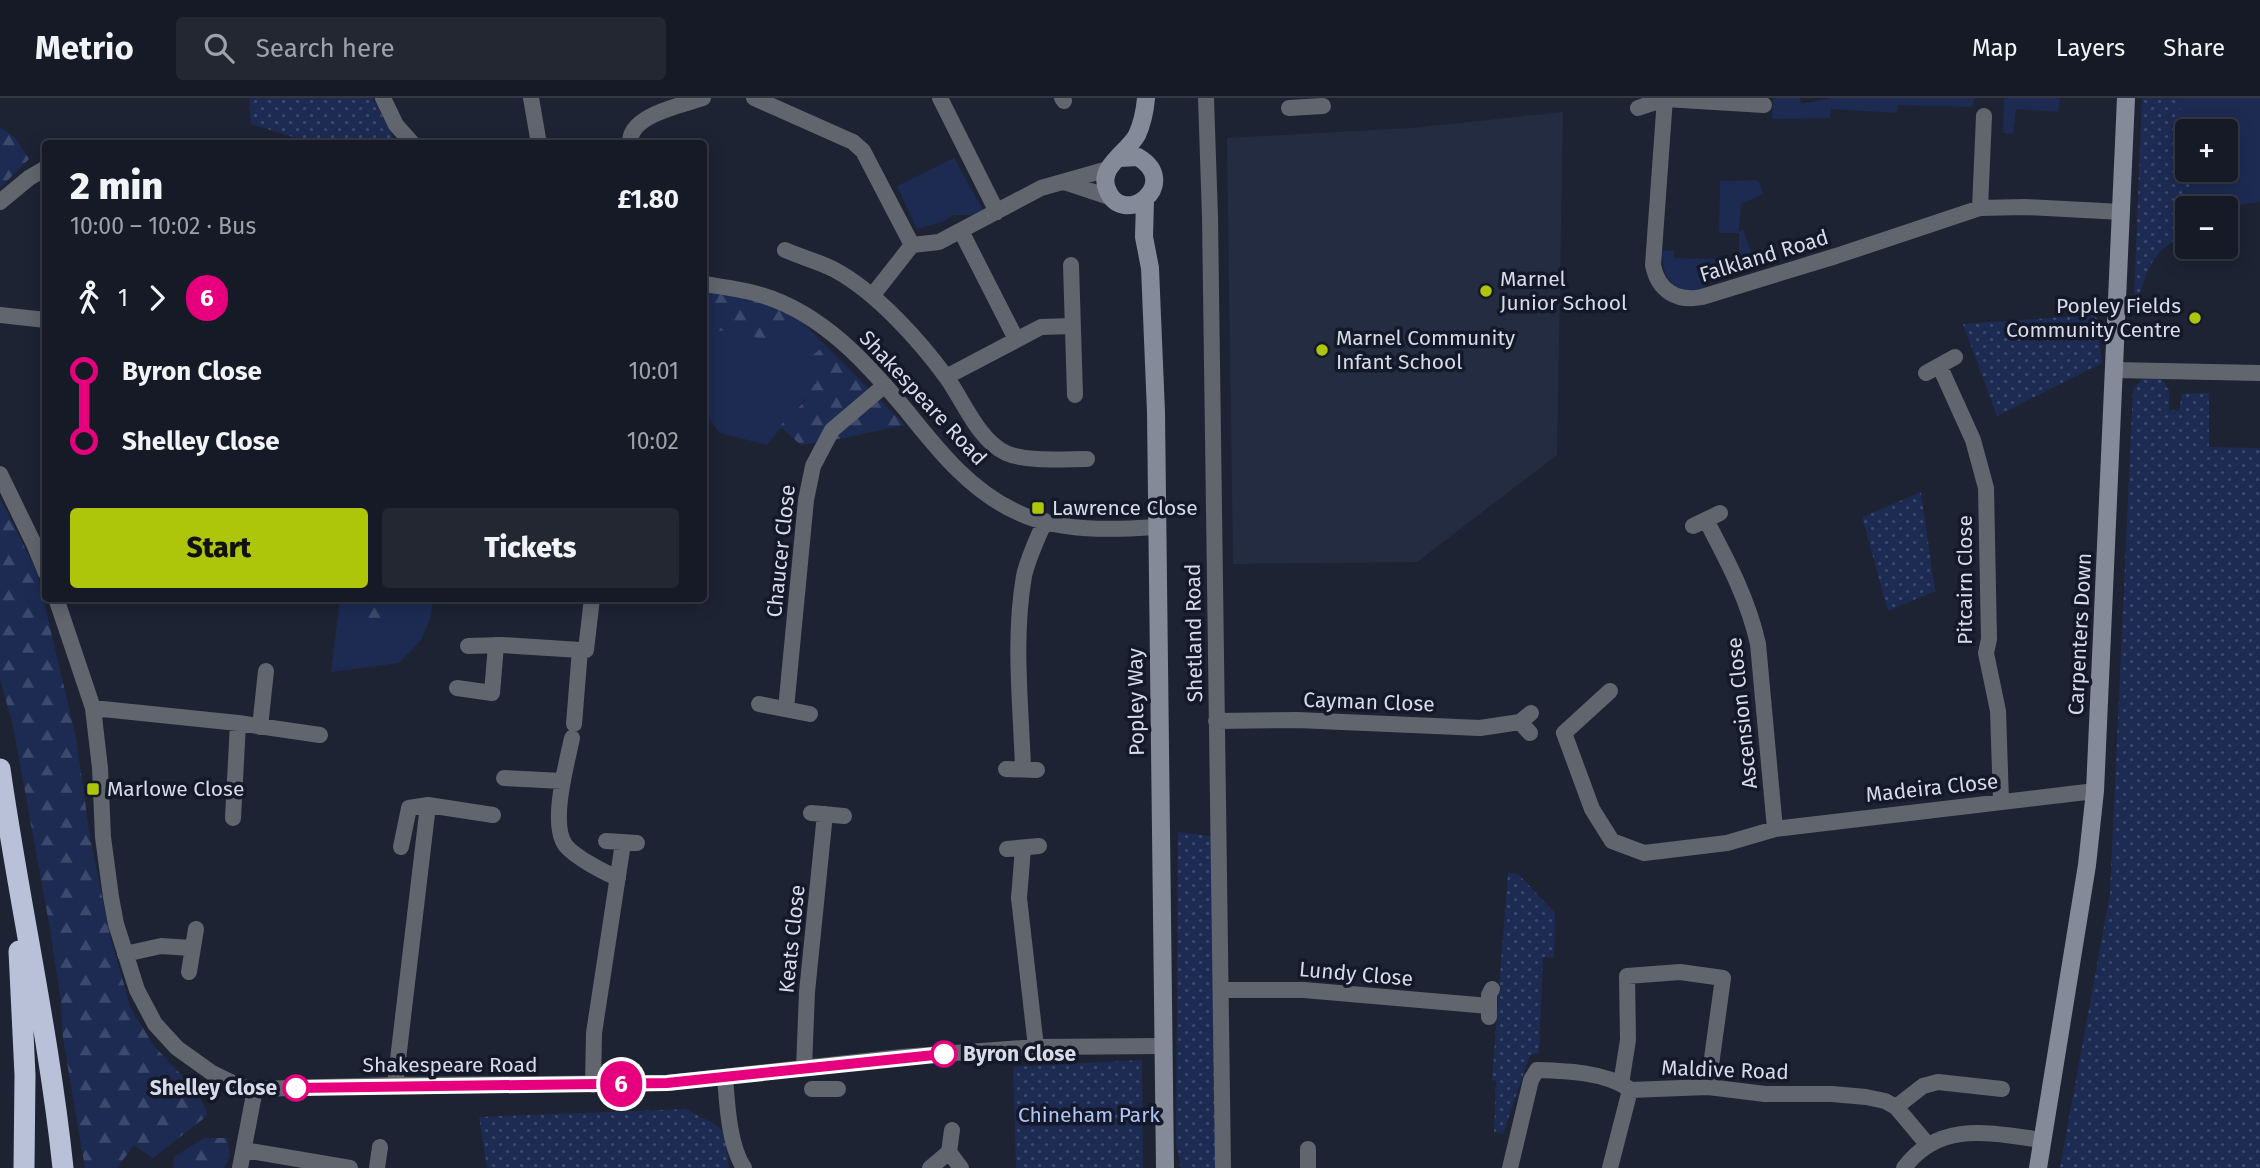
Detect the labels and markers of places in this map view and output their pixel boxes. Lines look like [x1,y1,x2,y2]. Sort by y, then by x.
place label: Marnel Junior School [1500,266,1627,316]
marker: Marnel Junior School [1478,283,1494,299]
place label: Popley Fields Community Centre [2006,293,2181,343]
marker: Popley Fields Community Centre [2187,310,2203,326]
place label: Marnel Community Infant School [1336,325,1516,375]
marker: Marnel Community Infant School [1314,342,1330,358]
place label: Lawrence Close [1052,495,1198,521]
marker: Lawrence Close [1030,500,1046,516]
place label: Marlowe Close [107,776,244,802]
marker: Marlowe Close [85,781,101,797]
marker: Byron Close [931,1041,957,1067]
place label: Byron Close [963,1041,1076,1067]
place label: Shelley Close [150,1075,277,1101]
marker: Shelley Close [283,1075,309,1101]

